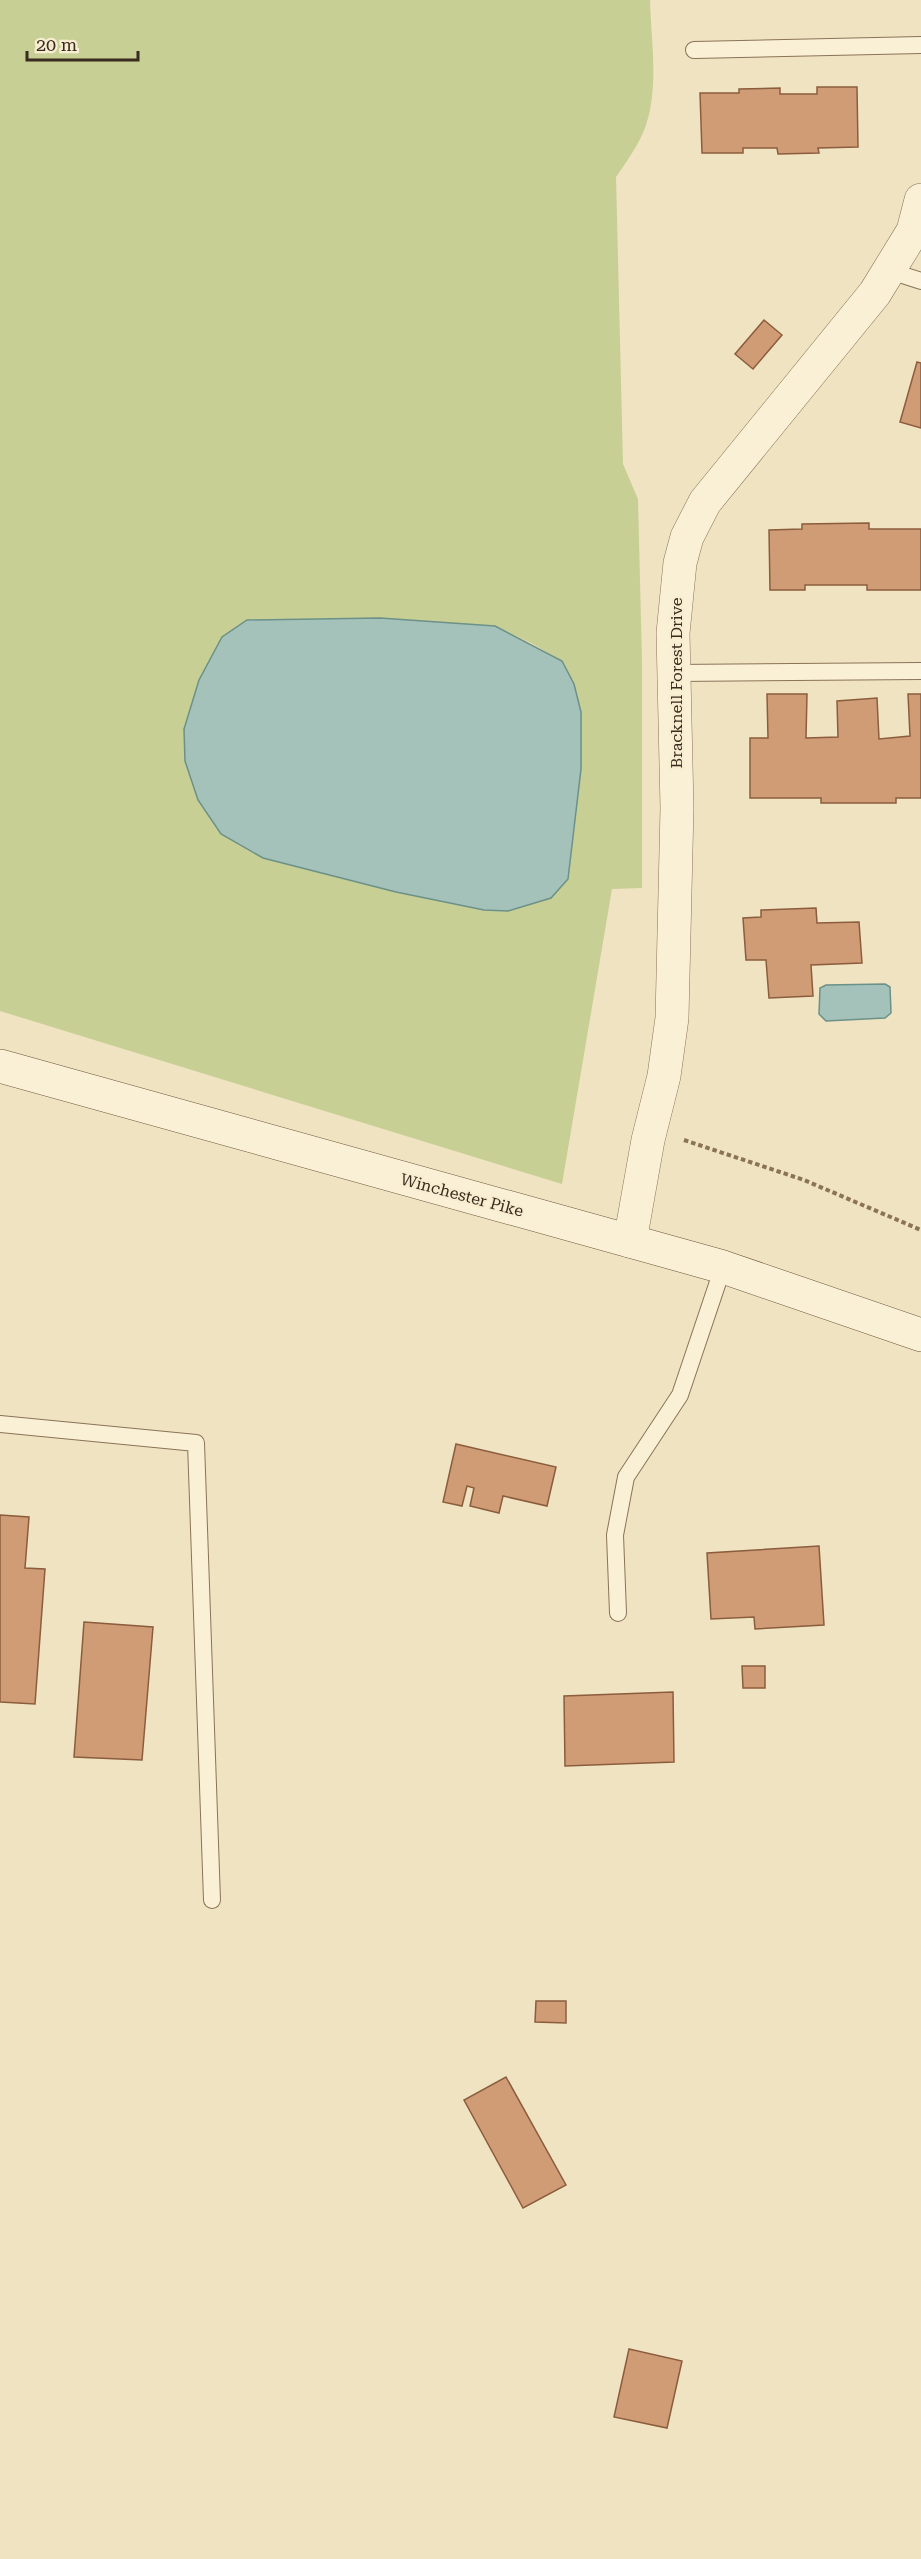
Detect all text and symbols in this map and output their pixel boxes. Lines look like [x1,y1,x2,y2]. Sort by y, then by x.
scale bar [27,24,138,62]
text: 20 m [36,34,77,55]
street label: Bracknell Forest Drive [667,597,686,768]
street label: Winchester Pike [398,1169,526,1221]

